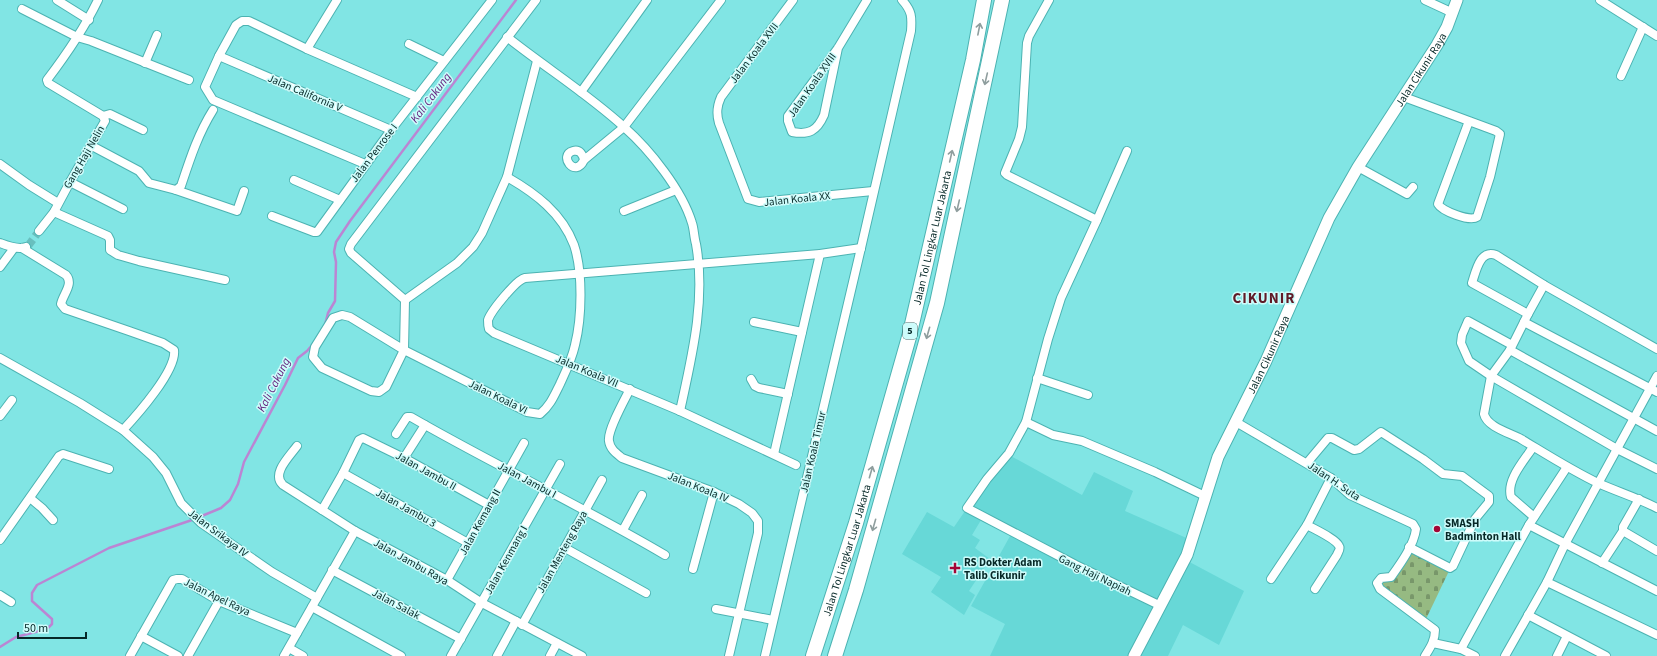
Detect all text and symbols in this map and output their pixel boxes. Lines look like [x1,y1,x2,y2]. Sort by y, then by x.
street label: Jalan Koala XVII [726,19,782,87]
one-way arrow [975,23,983,36]
street label: Jalan Cikunir Raya [1392,30,1450,109]
street label: Jalan Koala XVIII [784,50,840,120]
water label: Kali Cakung [407,69,455,127]
street label: Jalan California V [265,71,345,116]
one-way arrow [982,73,990,86]
street label: Jalan Penrose I [347,121,401,185]
street label: Gang Haji Nelin [60,123,108,191]
one-way arrow [947,150,955,163]
street label: Jalan Tol Lingkar Luar Jakarta [909,169,955,306]
street label: Jalan Koala XX [763,188,831,210]
one-way arrow [953,199,961,212]
district label: CIKUNIR [1233,288,1295,309]
street label: Jalan Cikunir Raya [1243,313,1293,396]
road number: 5 [903,323,917,339]
one-way arrow [924,326,931,339]
street label: Jalan Koala VII [553,351,621,391]
water label: Kali Cakung [253,355,295,415]
street label: Jalan Koala VI [466,376,530,418]
street label: Jalan Koala Timur [796,410,830,494]
street label: Jalan Jambu II [393,448,459,494]
street label: Jalan Jambu I [495,458,559,502]
street label: Jalan H. Suta [1305,458,1363,504]
one-way arrow [868,466,875,479]
street label: Jalan Koala IV [665,468,731,506]
street label: Jalan Tol Lingkar Luar Jakarta [819,482,874,618]
street label: Jalan Jambu 3 [373,485,439,531]
street label: Jalan Kemang II [456,486,504,558]
street label: Jalan Srikaya IV [185,505,251,561]
street label: Jalan Menteng Raya [533,508,591,596]
place label: SMASH Badminton Hall [1445,516,1521,544]
one-way arrow [870,519,877,532]
street label: Jalan Kenmang I [481,523,531,597]
marker: SMASH Badminton Hall [1432,524,1442,534]
street label: Jalan Jambu Raya [371,535,451,589]
street label: Gang Haji Napiah [1056,551,1134,599]
place label: RS Dokter Adam Talib Cikunir [964,555,1042,583]
marker: RS Dokter Adam Talib Cikunir [949,562,961,574]
street label: Jalan Apel Raya [181,574,253,620]
street label: Jalan Salak [369,585,423,623]
scale bar [18,614,86,640]
text: 50 m [24,620,48,637]

